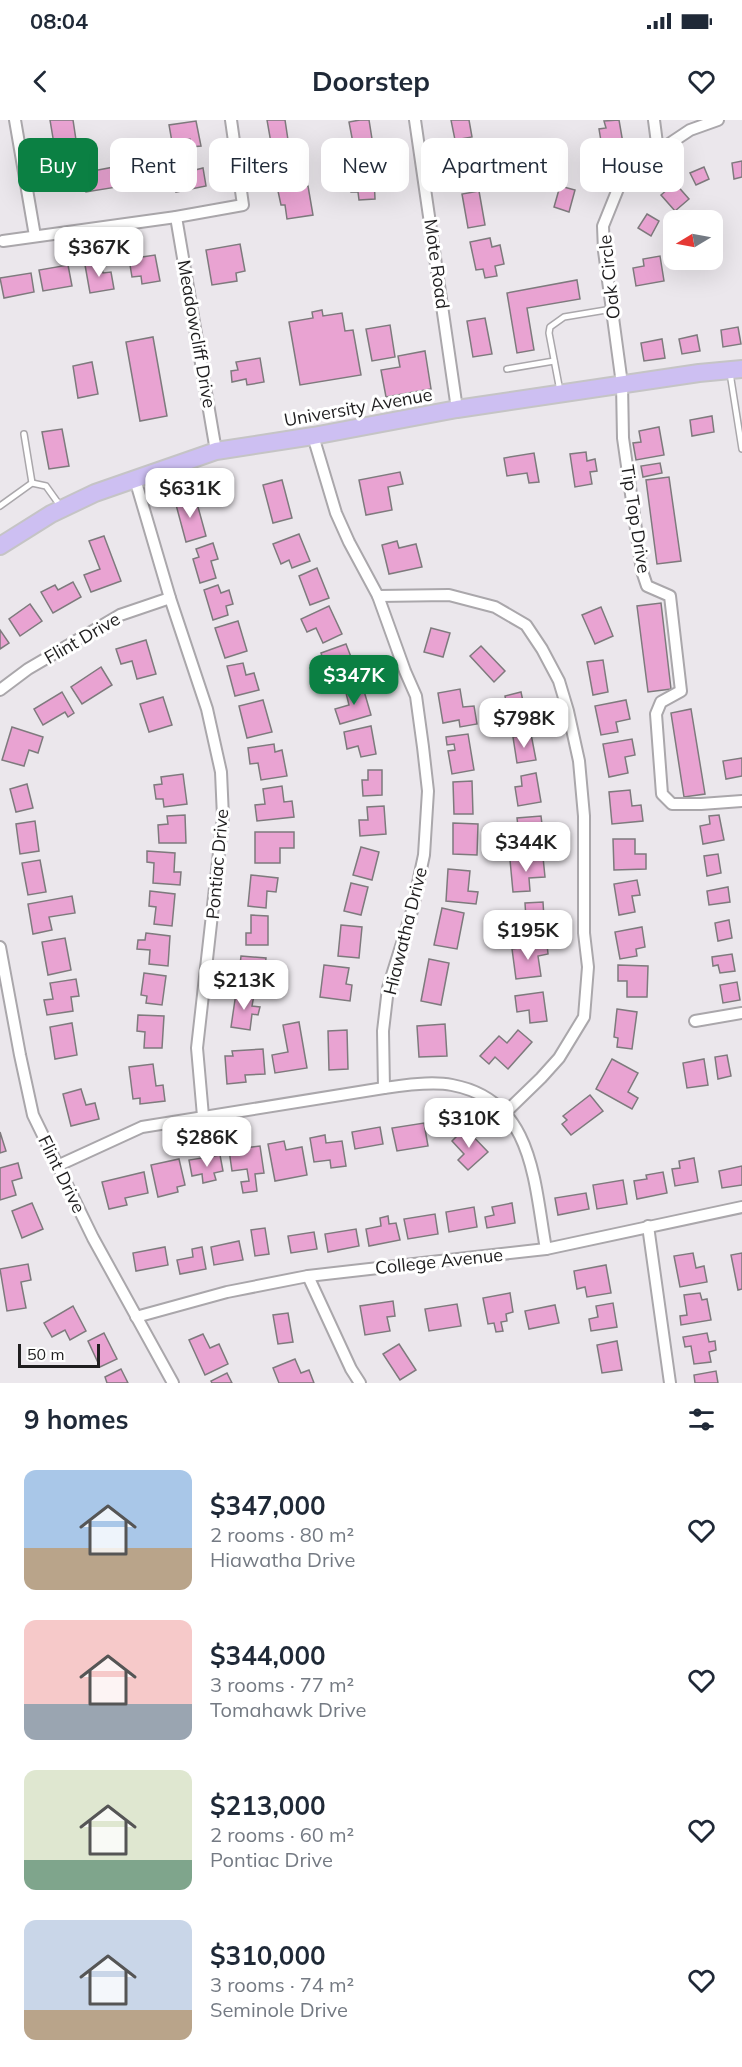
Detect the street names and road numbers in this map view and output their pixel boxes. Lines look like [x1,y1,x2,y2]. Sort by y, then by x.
street label: Mote Road [419,218,455,310]
street label: Oak Circle [593,234,625,320]
street label: Meadowcliff Drive [173,258,221,410]
street label: University Avenue [282,383,434,431]
street label: Tip Top Drive [616,463,656,575]
street label: Flint Drive [40,607,124,669]
street label: Pontiac Drive [201,808,233,920]
street label: Hiawatha Drive [378,865,432,997]
street label: Flint Drive [33,1131,91,1217]
street label: College Avenue [374,1243,504,1279]

